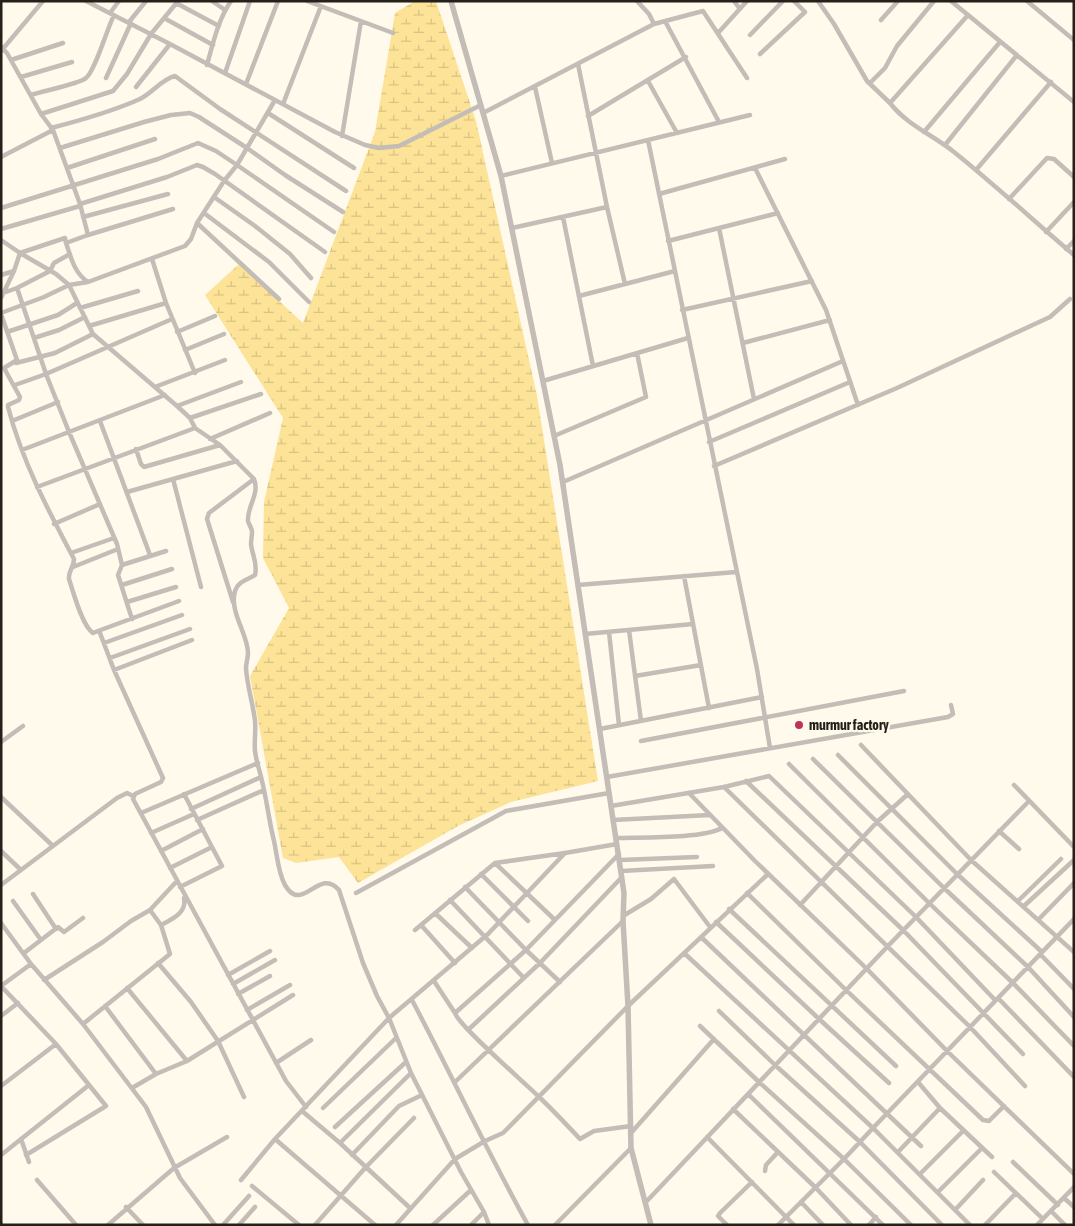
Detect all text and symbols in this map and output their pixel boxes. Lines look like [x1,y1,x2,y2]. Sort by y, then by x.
place label: murmur factory [809,717,889,733]
marker: murmur factory [793,719,805,731]

